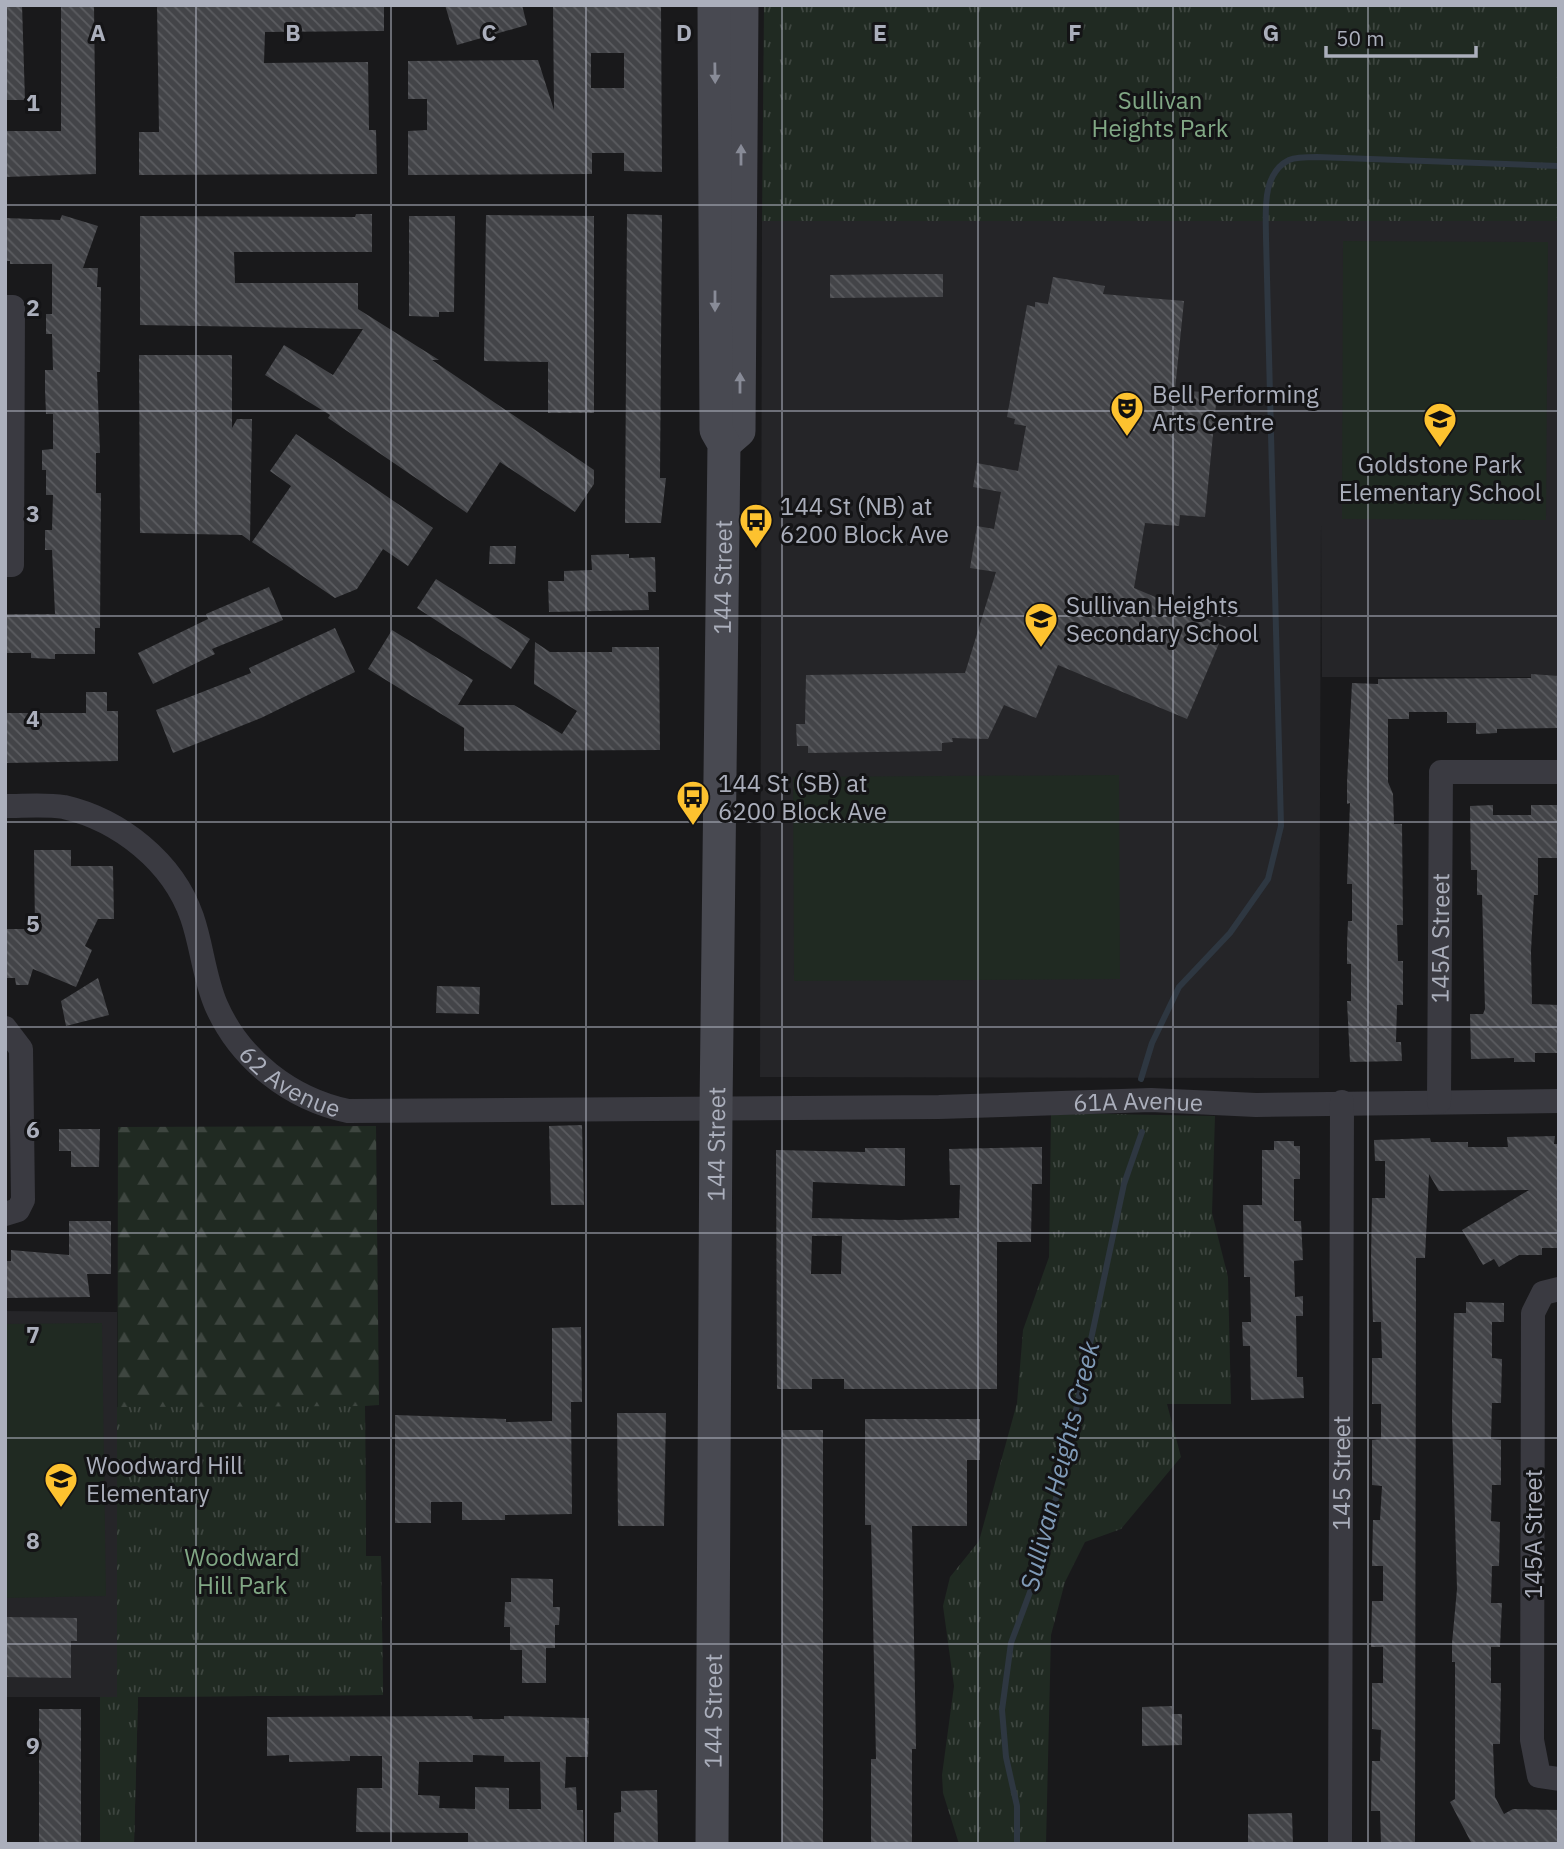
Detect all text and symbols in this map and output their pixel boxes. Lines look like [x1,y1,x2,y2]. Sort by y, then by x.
scale bar [1326,14,1476,58]
text: A [90,17,106,47]
text: B [285,17,301,47]
text: C [482,17,497,47]
text: D [676,17,692,47]
text: E [873,17,887,47]
text: F [1068,17,1082,47]
text: G [1263,17,1279,47]
text: 50 m [1336,24,1385,52]
one-way arrow [709,63,720,85]
park label: Sullivan Heights Park [1092,84,1229,144]
text: 1 [26,87,40,117]
one-way arrow [735,144,747,166]
one-way arrow [709,290,721,312]
text: 2 [26,292,40,322]
one-way arrow [734,372,746,394]
place label: Bell Performing Arts Centre [1152,378,1319,438]
theatre icon: Bell Performing Arts Centre [1108,389,1146,438]
school or university icon: Goldstone Park Elementary School [1421,400,1459,449]
place label: Goldstone Park Elementary School [1339,448,1541,508]
place label: 144 St (NB) at 6200 Block Ave [780,490,949,550]
text: 3 [26,498,40,528]
bus stop icon: 144 St (NB) at 6200 Block Ave [737,501,775,550]
street label: 144 Street [706,519,739,635]
place label: Sullivan Heights Secondary School [1066,589,1259,649]
school or university icon: Sullivan Heights Secondary School [1022,600,1060,649]
text: 4 [26,703,40,733]
place label: 144 St (SB) at 6200 Block Ave [718,767,887,827]
bus stop icon: 144 St (SB) at 6200 Block Ave [674,778,712,827]
street label: 145A Street [1424,873,1456,1003]
text: 5 [26,908,40,938]
street label: 62 Avenue [232,1039,344,1125]
street label: 61A Avenue [1073,1084,1204,1119]
street label: 144 Street [699,1086,732,1201]
text: 6 [26,1114,40,1144]
text: 7 [26,1319,40,1349]
water label: Sullivan Heights Creek [1012,1337,1107,1594]
street label: 145 Street [1325,1416,1357,1530]
place label: Woodward Hill Elementary [86,1449,243,1509]
school or university icon: Woodward Hill Elementary [42,1460,80,1509]
street label: 145A Street [1517,1469,1549,1599]
text: 8 [26,1525,40,1555]
park label: Woodward Hill Park [184,1541,300,1601]
street label: 144 Street [696,1654,729,1768]
text: 9 [26,1730,40,1760]

